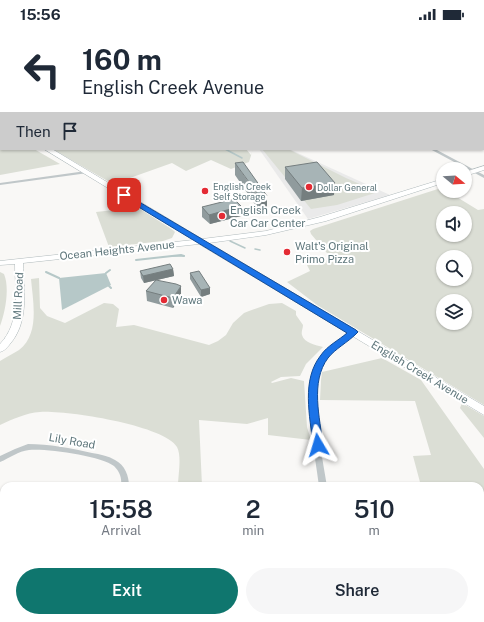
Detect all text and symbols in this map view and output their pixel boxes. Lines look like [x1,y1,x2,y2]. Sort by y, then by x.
text: 15:56 [20,6,61,23]
text: 160 m [82,43,162,76]
icon: left [16,44,68,96]
text: English Creek Avenue [82,77,264,98]
icon: arrive [59,120,81,142]
text: Then [16,123,51,140]
north arrow [436,162,472,198]
map controls [436,162,472,330]
pin [107,178,141,212]
place label: English Creek Self Storage [213,181,271,202]
marker: Dollar General [304,182,314,192]
place label: Dollar General [317,182,378,193]
icon: arrive [113,184,135,206]
marker: English Creek Self Storage [200,186,210,196]
place label: English Creek Car Car Center [230,204,306,229]
button: sound [436,206,472,242]
marker: English Creek Car Car Center [217,211,227,221]
street label: Ocean Heights Avenue [59,238,175,262]
place label: Walt's Original Primo Pizza [295,240,369,265]
marker: Walt's Original Primo Pizza [282,247,292,257]
button: search [436,250,472,286]
street label: Mill Road [11,272,25,320]
place label: Wawa [172,294,202,306]
button: layers [436,294,472,330]
marker: Wawa [159,295,169,305]
street label: English Creek Avenue [369,338,471,406]
position arrow [297,424,339,466]
street label: Lily Road [48,431,96,451]
text: 15:58 [89,495,153,523]
text: 2 [246,495,261,523]
text: 510 [354,495,395,523]
text: Arrival [101,523,141,538]
text: min [242,523,264,538]
text: m [369,523,380,538]
button: Exit [16,568,238,614]
button: Share [246,568,468,614]

